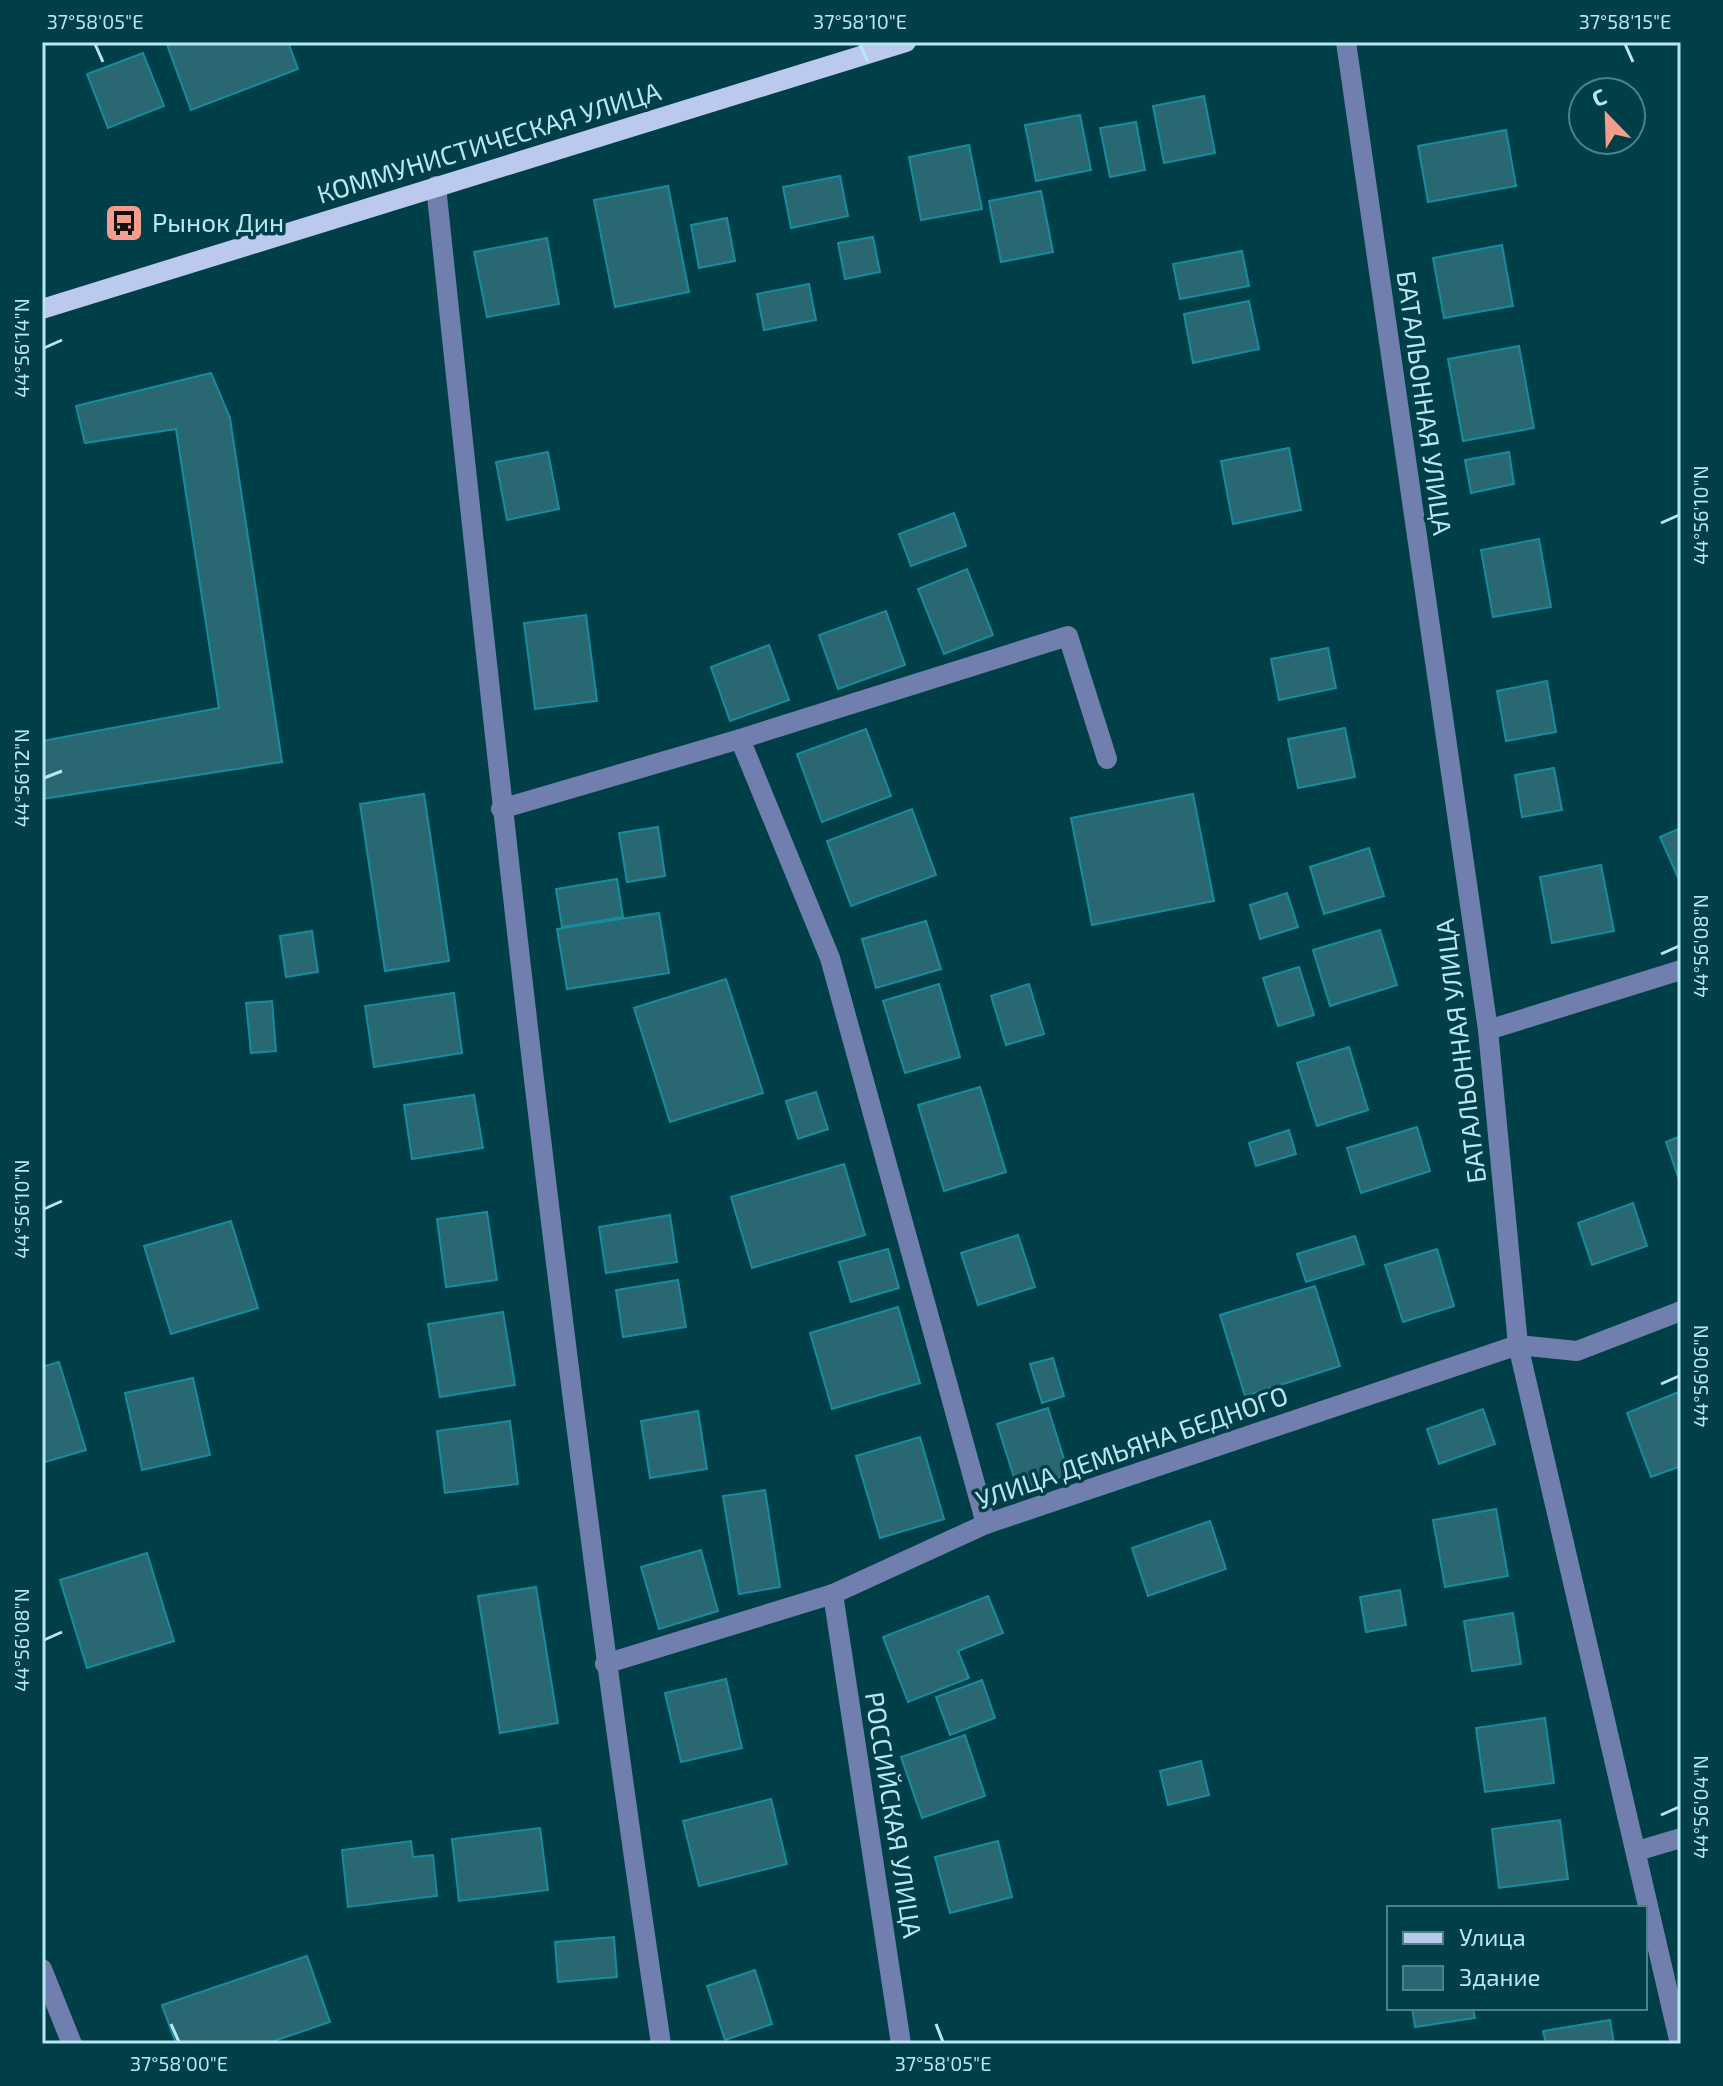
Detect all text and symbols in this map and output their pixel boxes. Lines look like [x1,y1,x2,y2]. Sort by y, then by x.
text: 37°58'05"E [47,9,143,33]
text: 37°58'10"E [813,9,907,33]
text: 37°58'15"E [1579,9,1671,33]
street label: КОММУНИСТИЧЕСКАЯ УЛИЦА [313,74,664,209]
north arrow [1567,76,1647,156]
text: С [1588,82,1610,111]
bus stop icon: Рынок Дин [103,202,145,244]
place label: Рынок Дин [152,206,284,237]
street label: БАТАЛЬОННАЯ УЛИЦА [1392,269,1459,537]
text: 44°56'14"N [9,298,33,398]
text: 44°56'10"N [1688,465,1712,565]
text: 44°56'12"N [9,729,33,827]
text: 44°56'08"N [1688,894,1712,998]
street label: БАТАЛЬОННАЯ УЛИЦА [1428,917,1491,1185]
text: 44°56'10"N [9,1159,33,1259]
text: 44°56'06"N [1688,1325,1712,1427]
street label: УЛИЦА ДЕМЬЯНА БЕДНОГО [972,1379,1292,1515]
text: 44°56'08"N [9,1588,33,1692]
street label: РОССИЙСКАЯ УЛИЦА [860,1689,929,1940]
text: 44°56'04"N [1688,1755,1712,1859]
legend [1387,1906,1647,2010]
text: Улица [1459,1922,1526,1951]
text: Здание [1459,1962,1541,1991]
text: 37°58'00"E [130,2051,228,2075]
text: 37°58'05"E [895,2051,991,2075]

